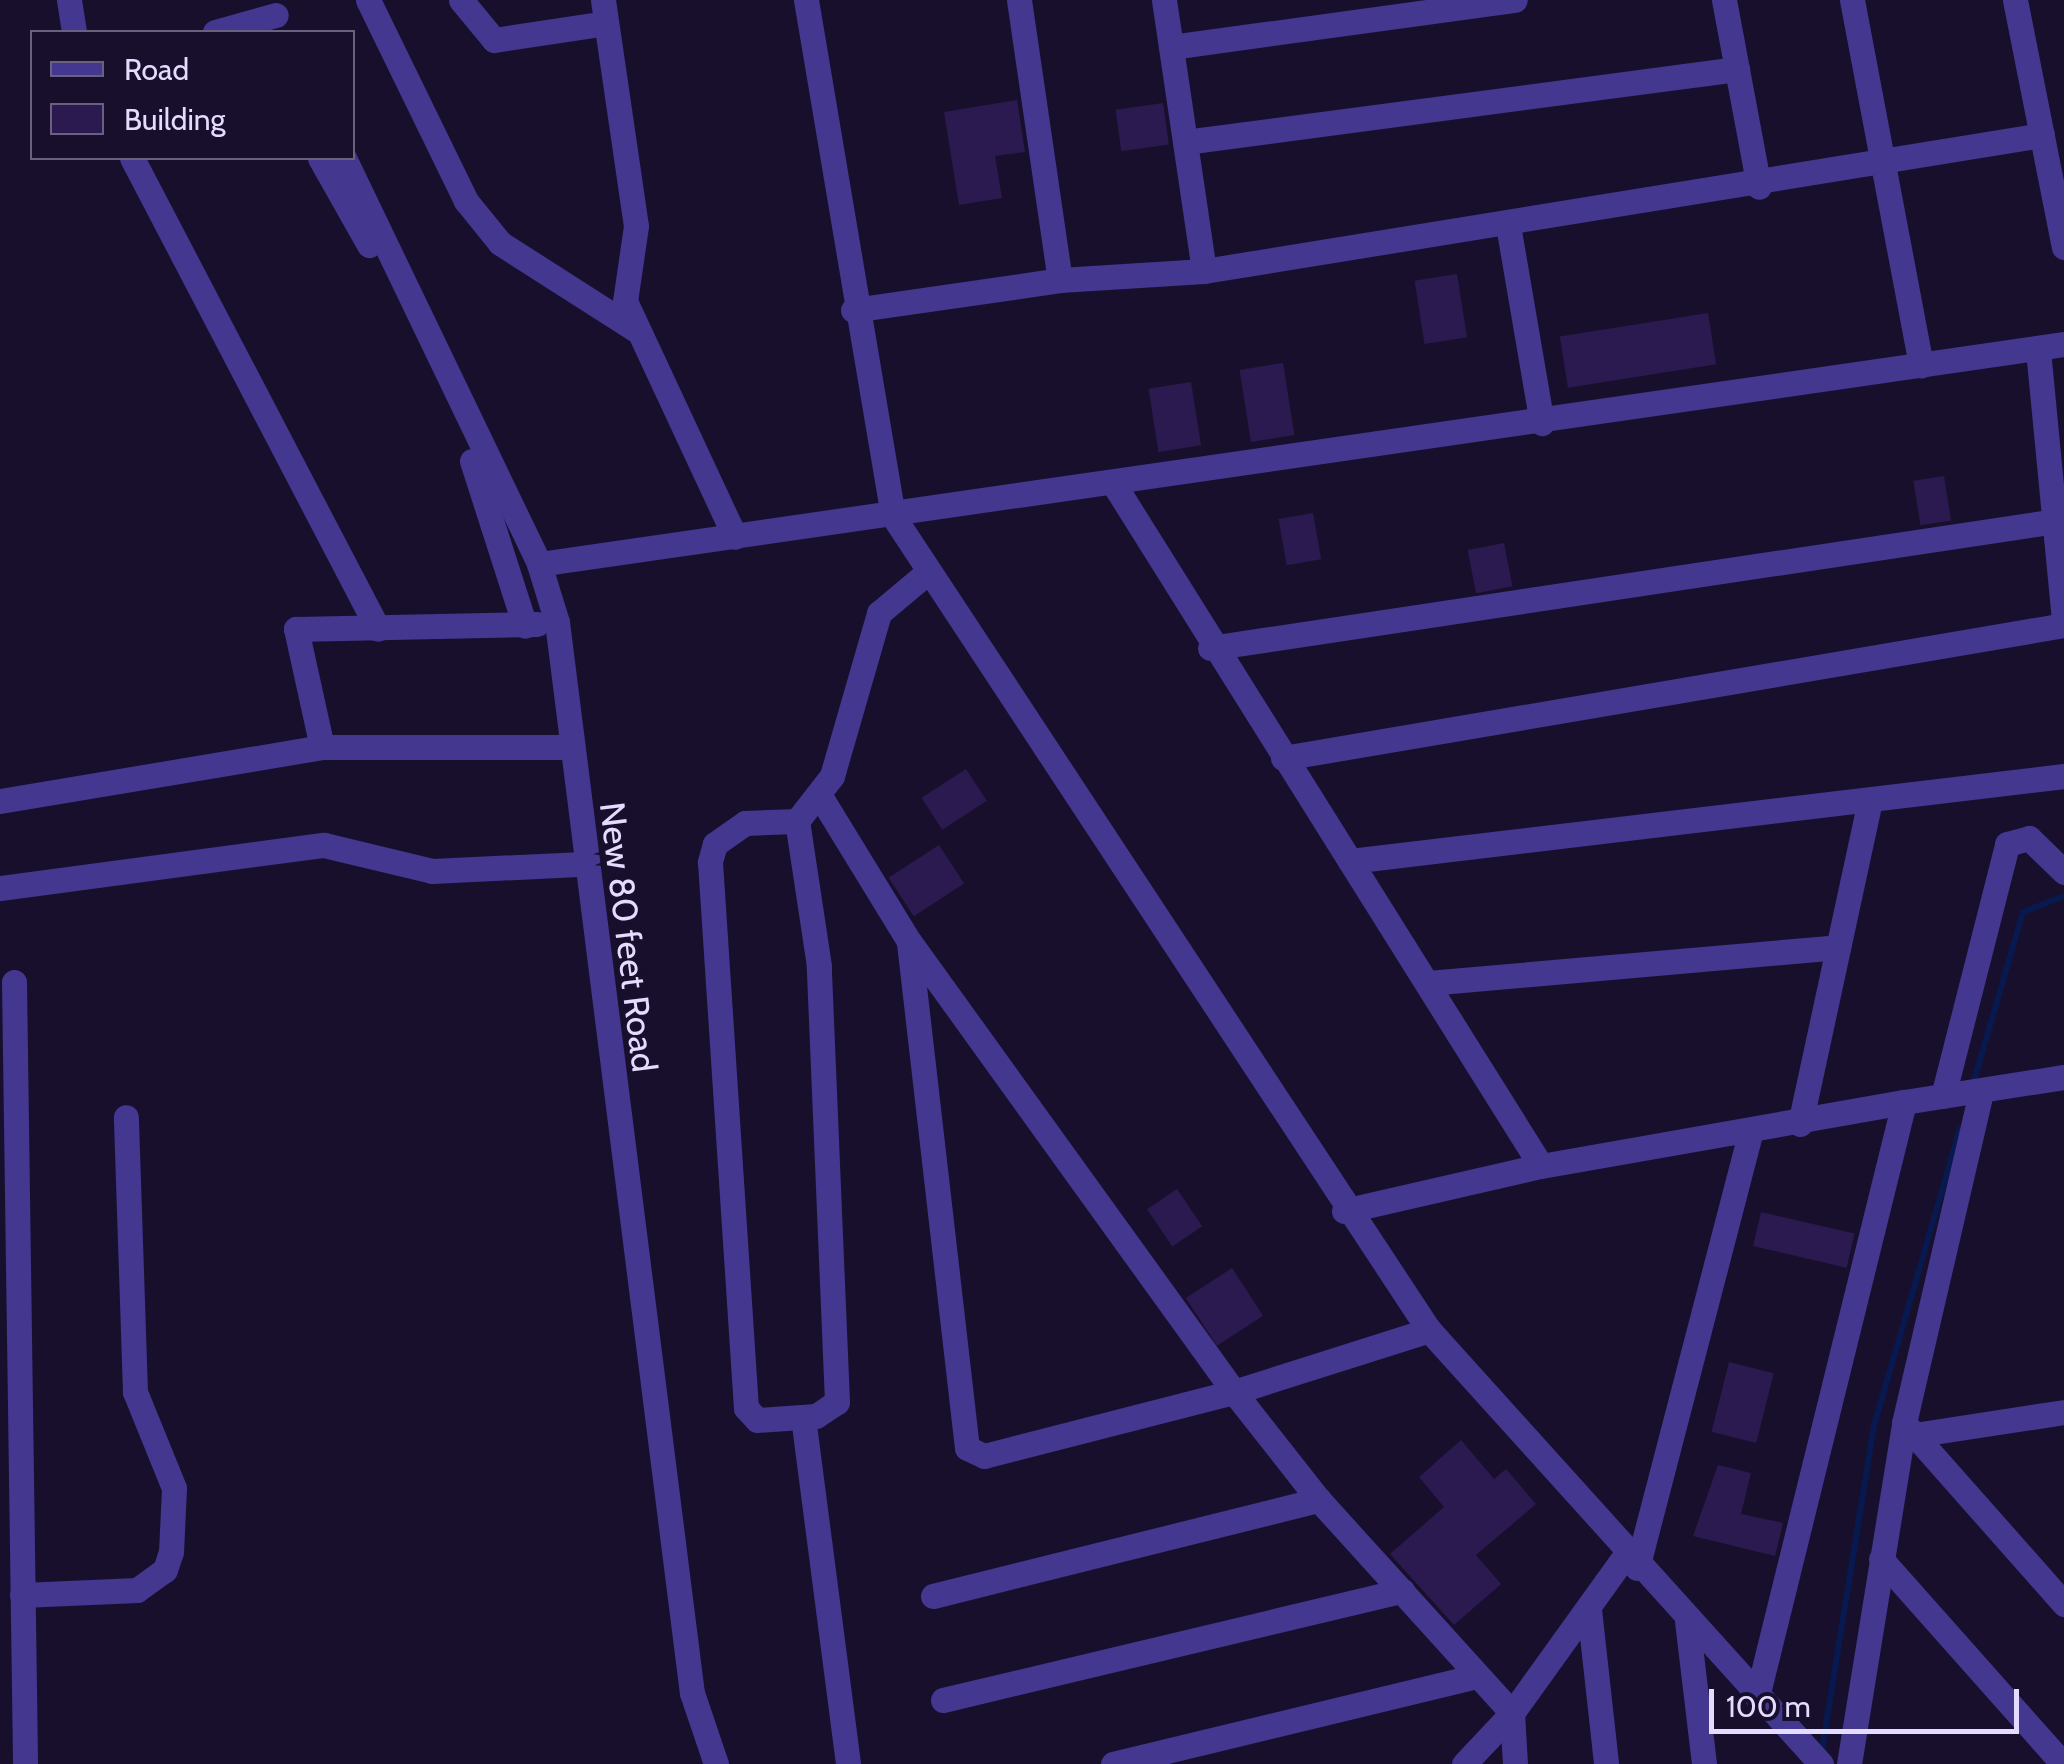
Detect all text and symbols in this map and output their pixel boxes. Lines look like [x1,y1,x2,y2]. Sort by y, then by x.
legend [30,30,355,160]
text: Road [124,51,189,88]
text: Building [124,101,226,138]
street label: New 80 feet Road [591,800,665,1074]
scale bar [1714,1669,2024,1731]
text: 100 m [1726,1688,1811,1725]

